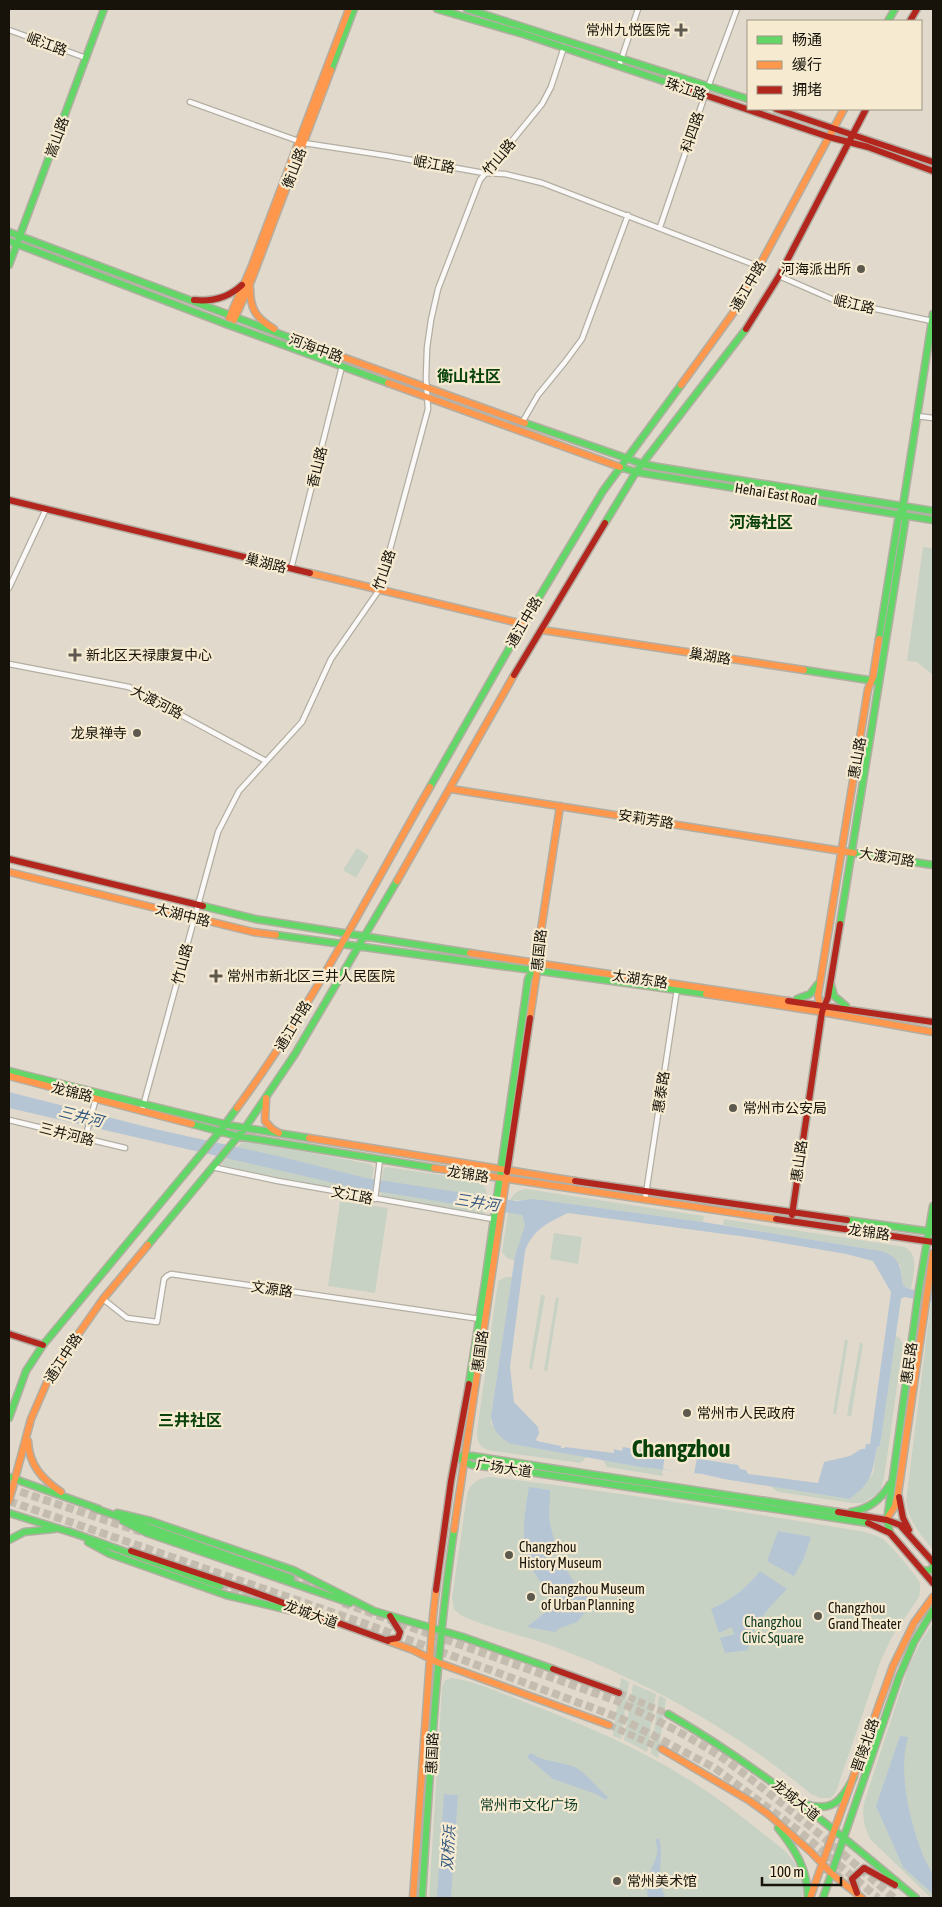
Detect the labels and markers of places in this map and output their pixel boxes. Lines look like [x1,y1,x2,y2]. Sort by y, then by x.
place label: 常州九悦医院 [586,22,670,38]
marker: 常州九悦医院 [674,23,688,37]
place label: 河海派出所 [781,261,851,277]
marker: 河海派出所 [855,263,867,275]
place label: 新北区天禄康复中心 [86,647,212,663]
marker: 新北区天禄康复中心 [68,648,82,662]
place label: 龙泉禅寺 [71,725,127,741]
marker: 龙泉禅寺 [131,727,143,739]
place label: 常州市新北区三井人民医院 [227,968,395,984]
marker: 常州市新北区三井人民医院 [209,969,223,983]
place label: 常州市公安局 [743,1100,827,1116]
marker: 常州市公安局 [727,1102,739,1114]
place label: 常州市人民政府 [697,1405,795,1421]
marker: 常州市人民政府 [681,1407,693,1419]
place label: Changzhou History Museum [519,1539,602,1571]
marker: Changzhou History Museum [503,1549,515,1561]
place label: Changzhou Museum of Urban Planning [541,1581,645,1613]
marker: Changzhou Museum of Urban Planning [525,1591,537,1603]
place label: Changzhou Grand Theater [828,1600,902,1632]
marker: Changzhou Grand Theater [812,1610,824,1622]
place label: 常州美术馆 [627,1873,697,1889]
marker: 常州美术馆 [611,1875,623,1887]

